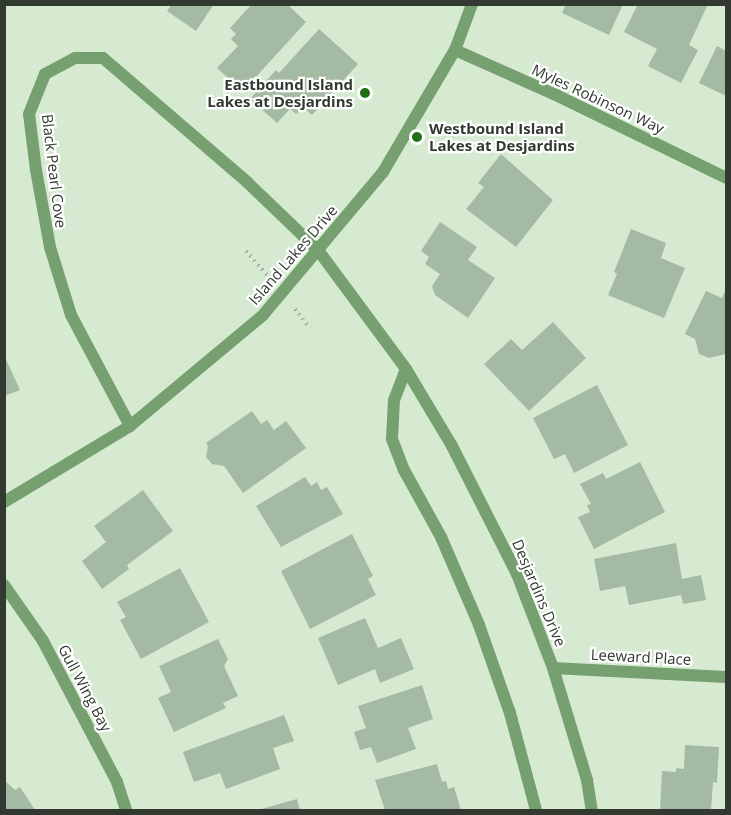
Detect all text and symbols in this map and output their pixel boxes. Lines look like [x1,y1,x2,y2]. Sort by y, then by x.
street label: Myles Robinson Way [529,60,667,138]
place label: Eastbound Island Lakes at Desjardins [207,75,353,110]
marker: Eastbound Island Lakes at Desjardins [358,86,372,100]
street label: Black Pearl Cove [38,113,70,229]
place label: Westbound Island Lakes at Desjardins [429,119,575,154]
marker: Westbound Island Lakes at Desjardins [410,130,424,144]
street label: Island Lakes Drive [245,202,341,308]
street label: Desjardins Drive [508,537,570,649]
street label: Gull Wing Bay [55,641,115,735]
street label: Leeward Place [590,645,692,669]

